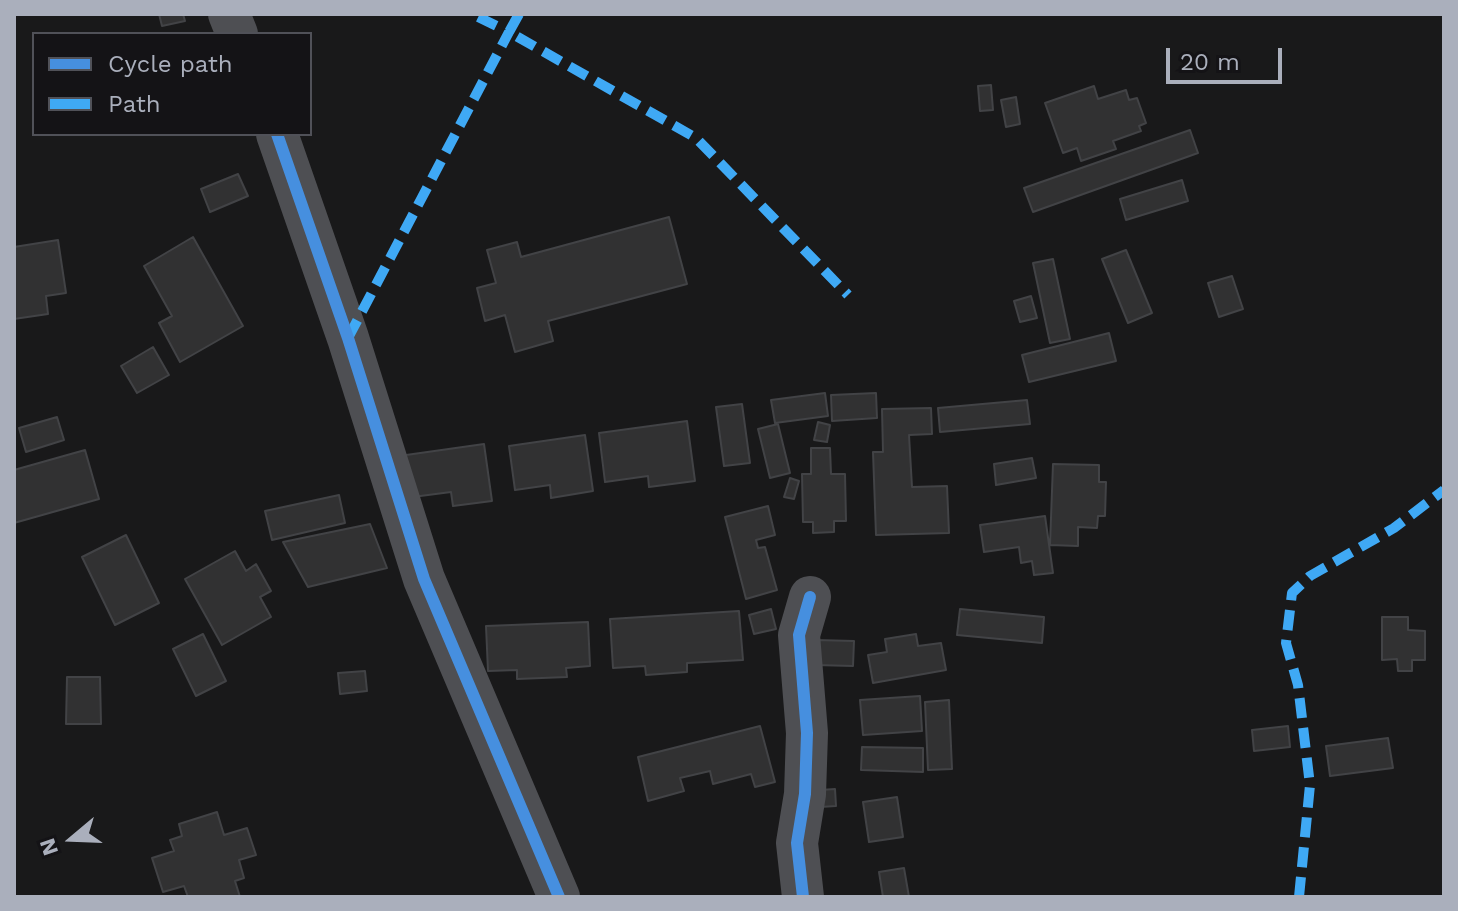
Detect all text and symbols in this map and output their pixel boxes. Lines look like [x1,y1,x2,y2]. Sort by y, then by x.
legend [32,32,312,136]
scale bar [1170,32,1286,82]
text: 20 m [1180,48,1240,76]
text: Cycle path [108,50,233,78]
text: Path [108,90,161,118]
north arrow [32,799,112,879]
text: N [34,835,63,859]

